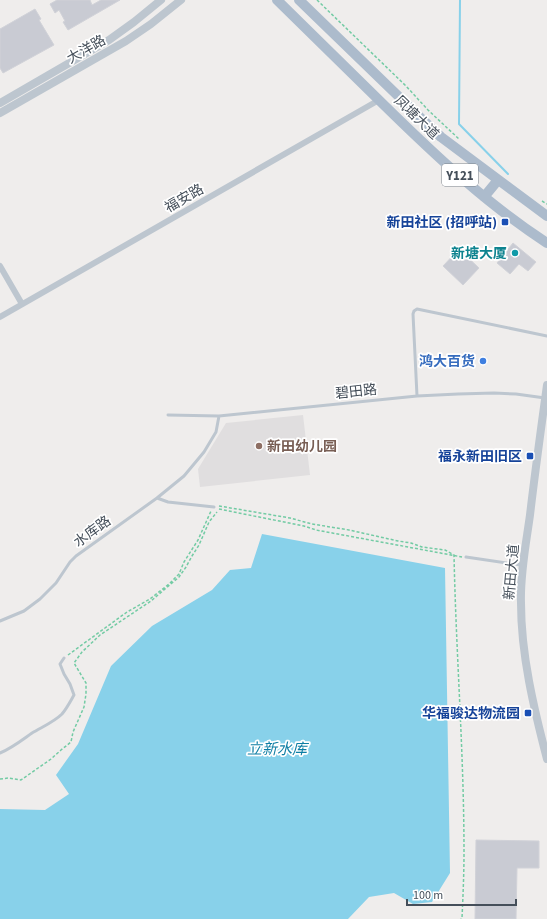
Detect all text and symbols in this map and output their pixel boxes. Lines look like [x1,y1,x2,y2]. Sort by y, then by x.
street label: 大洋路 [63,31,110,69]
street label: 凤塘大道 [389,91,443,144]
road number: Y121 [442,164,478,186]
street label: 福安路 [161,180,208,218]
place label: 新田社区 (招呼站) [387,213,497,233]
marker: 新田社区 (招呼站) [500,217,510,227]
place label: 新塘大厦 [451,244,507,264]
marker: 新塘大厦 [510,248,520,258]
place label: 鸿大百货 [419,352,475,372]
marker: 鸿大百货 [478,356,488,366]
street label: 碧田路 [334,380,378,404]
place label: 新田幼儿园 [267,437,337,457]
marker: 新田幼儿园 [254,441,264,451]
place label: 福永新田旧区 [438,447,522,467]
marker: 福永新田旧区 [525,451,535,461]
street label: 水库路 [70,511,115,552]
street label: 新田大道 [500,543,524,601]
place label: 华福骏达物流园 [422,704,520,724]
marker: 华福骏达物流园 [523,708,533,718]
water label: 立新水库 [247,739,310,760]
scale bar [407,881,516,907]
text: 100 m [413,887,443,904]

